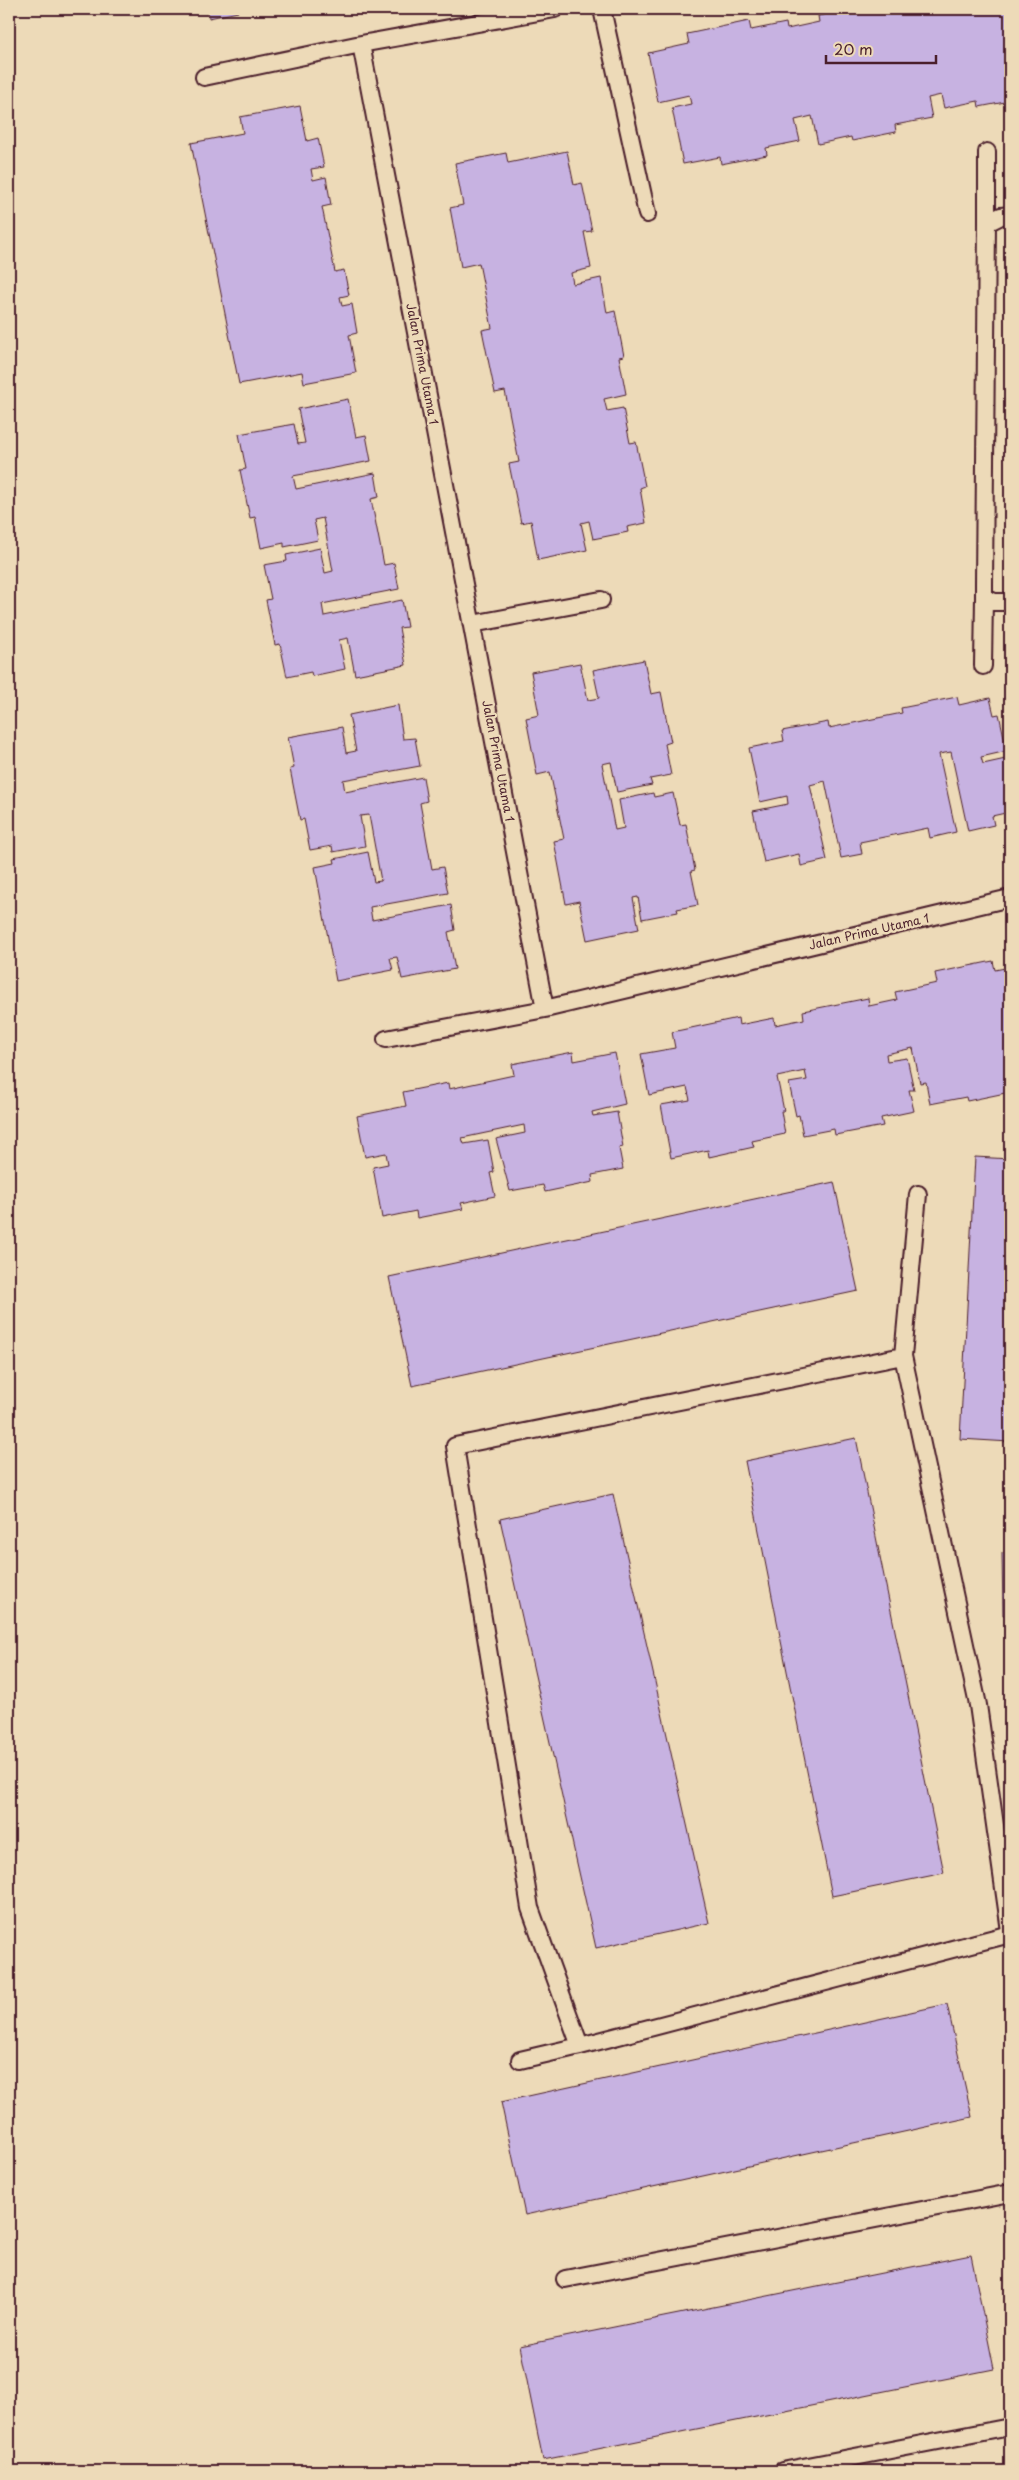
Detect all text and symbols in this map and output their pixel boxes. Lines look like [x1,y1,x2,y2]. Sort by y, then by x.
scale bar [826,32,936,64]
text: 20 m [834,37,873,60]
street label: Jalan Prima Utama 1 [402,302,444,426]
street label: Jalan Prima Utama 1 [478,699,520,823]
street label: Jalan Prima Utama 1 [807,908,931,954]

